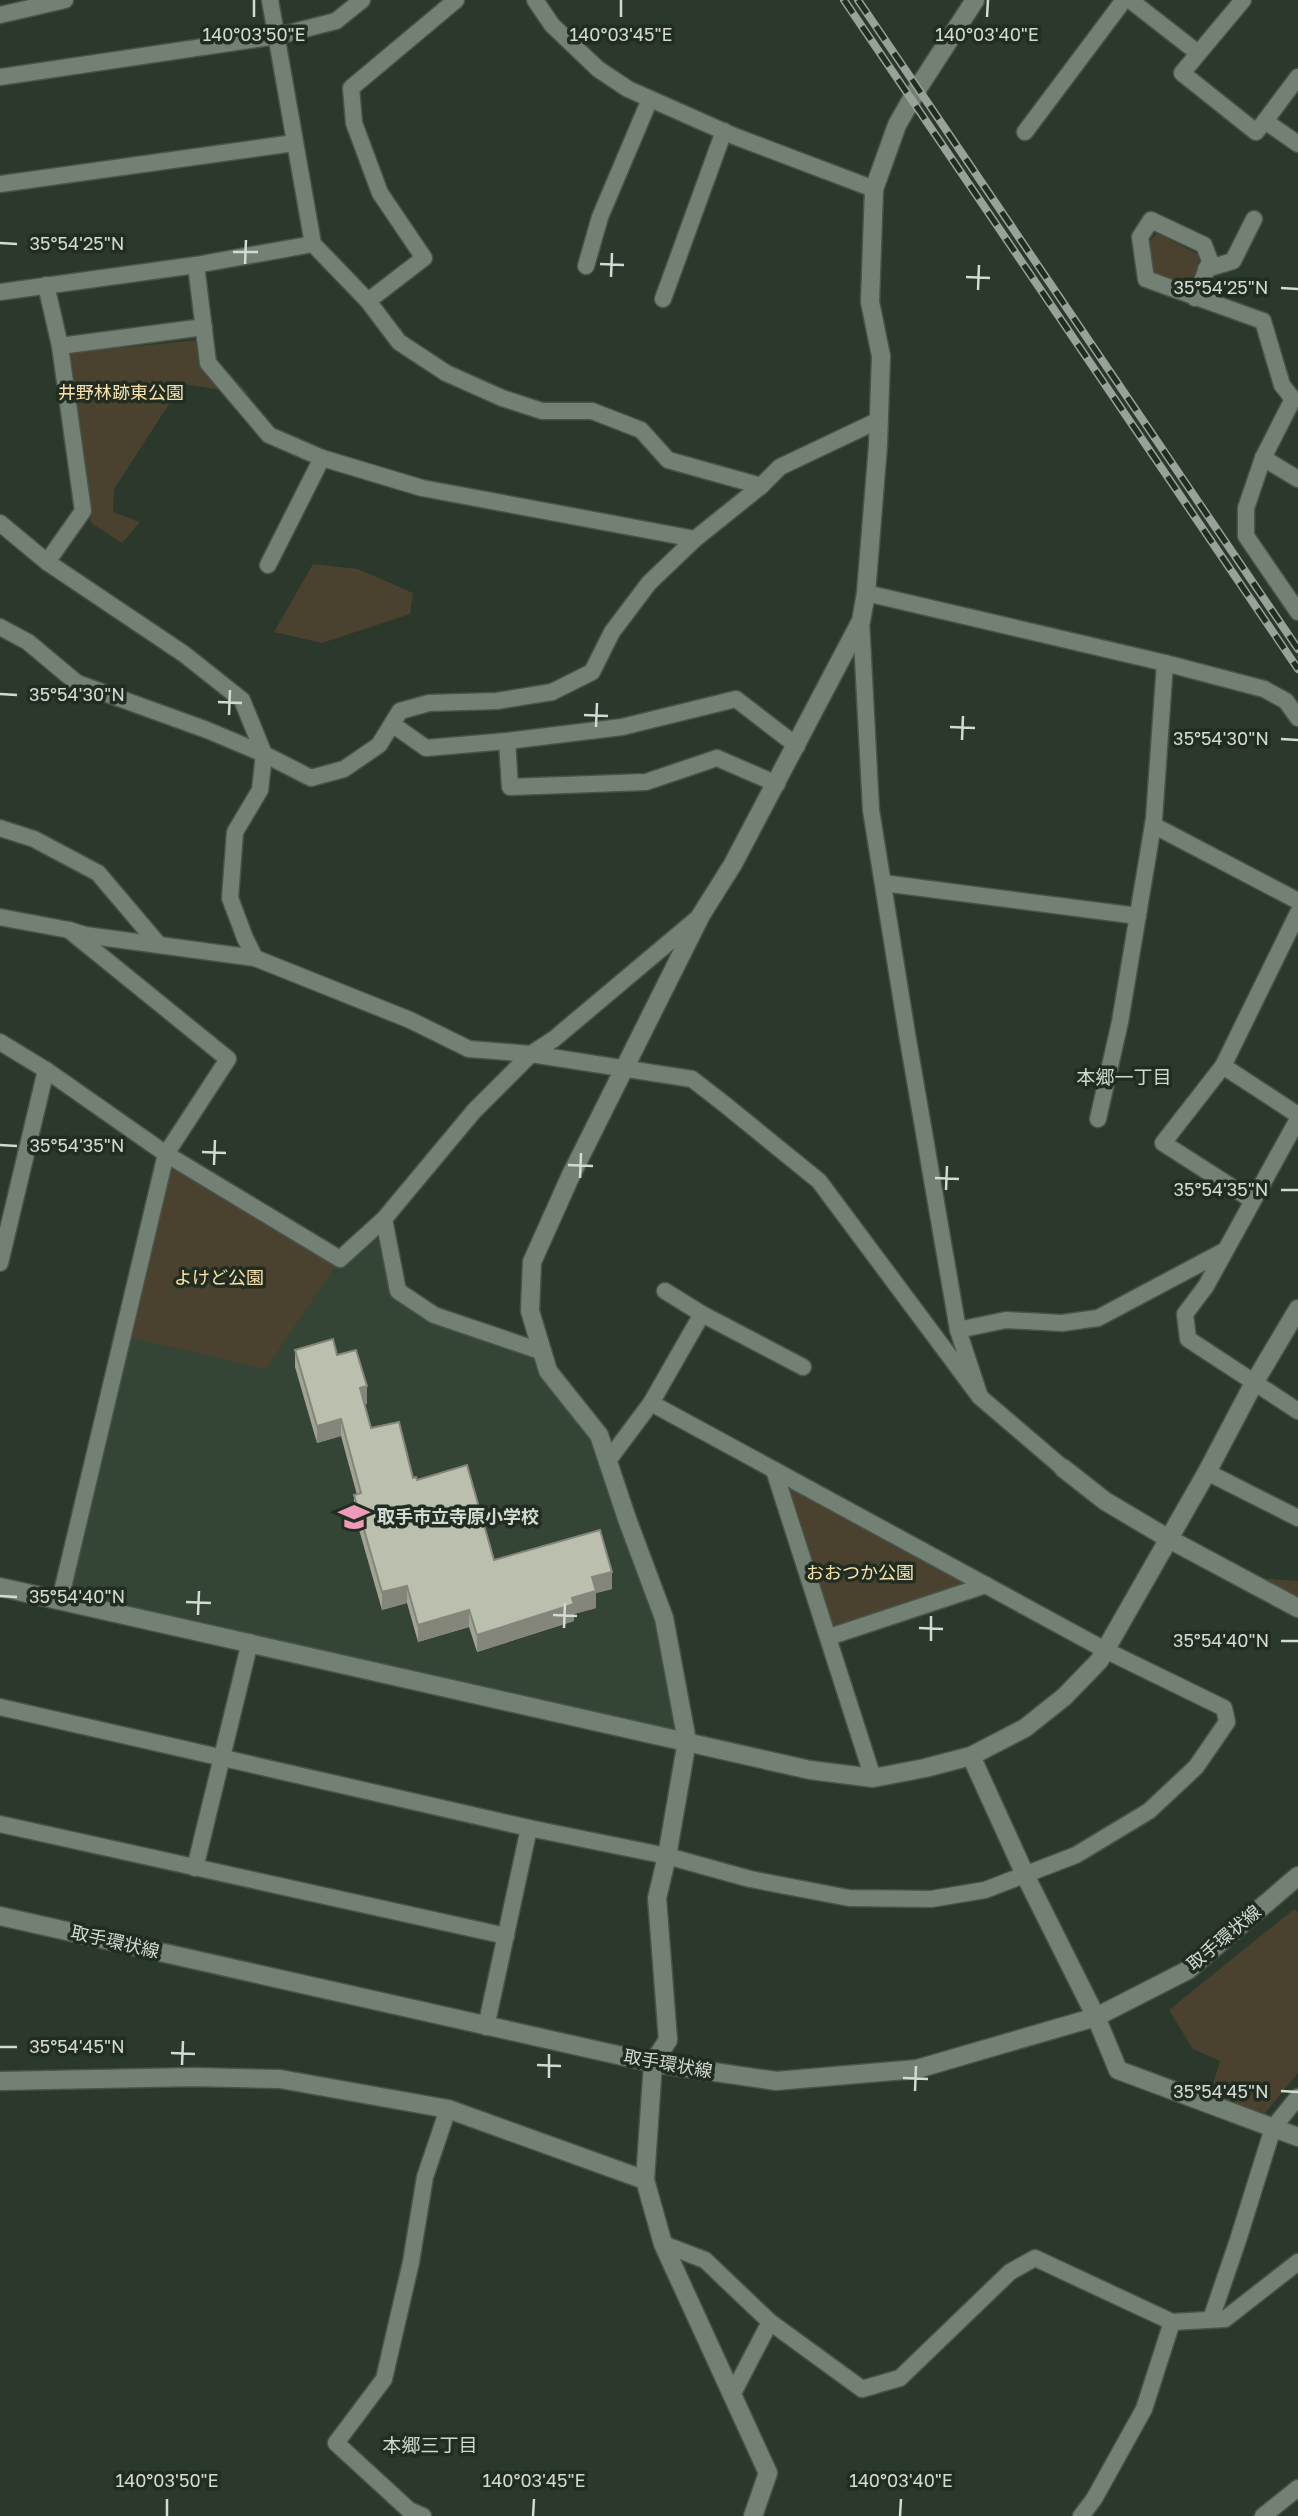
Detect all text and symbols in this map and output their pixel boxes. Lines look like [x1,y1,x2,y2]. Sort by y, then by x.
text: 140°03'50"E [202,23,306,45]
text: 140°03'45"E [570,23,672,45]
text: 140°03'40"E [935,23,1039,45]
text: 35°54'25"N [30,232,124,254]
text: 35°54'25"N [1174,276,1268,298]
park label: 井野林跡東公園 [58,381,184,403]
text: 35°54'30"N [29,683,125,705]
text: 35°54'30"N [1173,727,1269,749]
district label: 本郷一丁目 [1076,1065,1172,1088]
text: 35°54'35"N [29,1134,125,1156]
text: 35°54'35"N [1173,1178,1269,1200]
park label: よけど公園 [174,1266,264,1288]
school or university icon: 取手市立寺原小学校 [337,1500,371,1534]
place label: 取手市立寺原小学校 [377,1505,539,1527]
park label: おおつか公園 [806,1561,914,1583]
text: 35°54'40"N [29,1585,125,1607]
text: 35°54'40"N [1173,1629,1269,1651]
street label: 取手環状線 [1182,1900,1265,1975]
street label: 取手環状線 [69,1920,162,1962]
text: 35°54'45"N [29,2035,125,2057]
street label: 取手環状線 [622,2044,714,2082]
text: 35°54'45"N [1173,2080,1269,2102]
district label: 本郷三丁目 [382,2433,478,2456]
text: 140°03'50"E [115,2469,219,2491]
text: 140°03'45"E [483,2469,585,2491]
text: 140°03'40"E [849,2469,953,2491]

